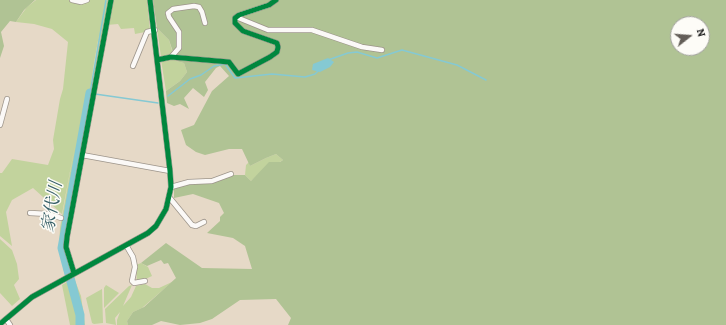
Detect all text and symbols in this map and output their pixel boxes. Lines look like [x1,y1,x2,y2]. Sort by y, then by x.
north arrow [670,16,710,56]
text: N [693,27,709,39]
water label: 家代川 [39,180,67,234]

